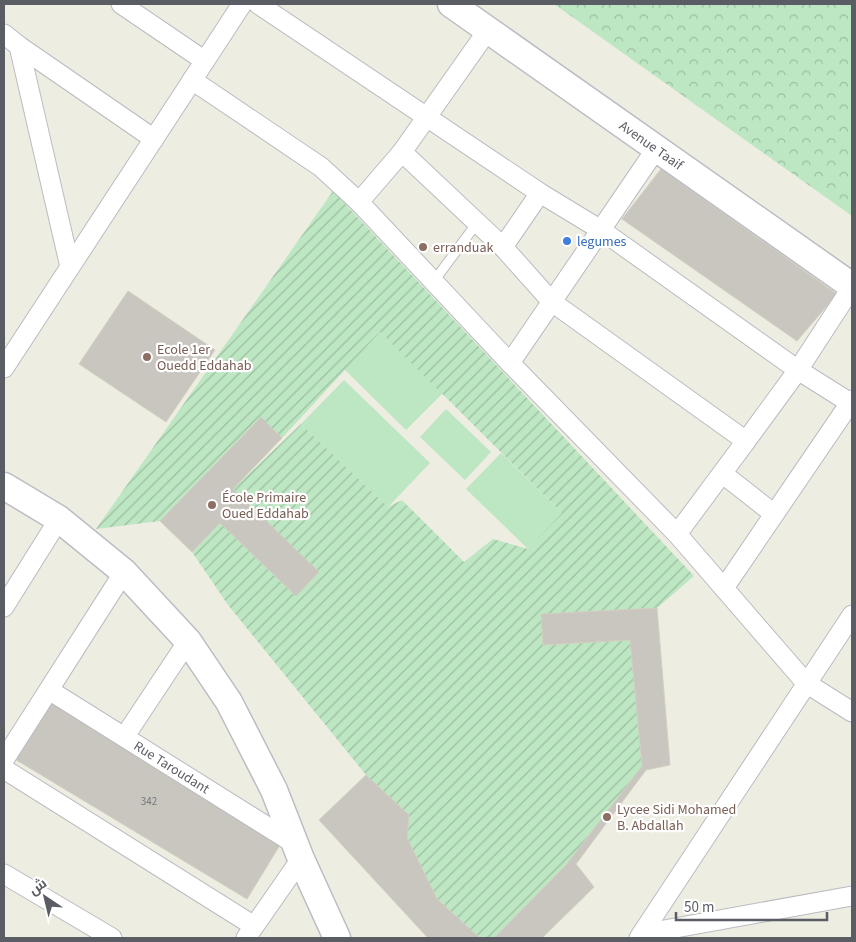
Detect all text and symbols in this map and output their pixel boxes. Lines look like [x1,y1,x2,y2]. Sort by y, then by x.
street label: Avenue Taaif [615,116,688,176]
place label: legumes [577,232,627,252]
marker: legumes [561,235,573,247]
place label: erranduak [433,238,493,258]
marker: erranduak [417,241,429,253]
place label: Ecole 1er Ouedd Eddahab [157,340,252,376]
marker: Ecole 1er Ouedd Eddahab [141,351,153,363]
place label: École Primaire Oued Eddahab [222,488,309,524]
marker: École Primaire Oued Eddahab [206,499,218,511]
street label: Rue Taroudant [130,736,213,799]
house number: 342 [141,794,157,809]
place label: Lycee Sidi Mohamed B. Abdallah [617,800,736,836]
marker: Lycee Sidi Mohamed B. Abdallah [601,811,613,823]
north arrow [20,872,70,922]
text: ش [25,874,51,901]
scale bar [676,890,827,922]
text: 50 m [684,897,714,918]

